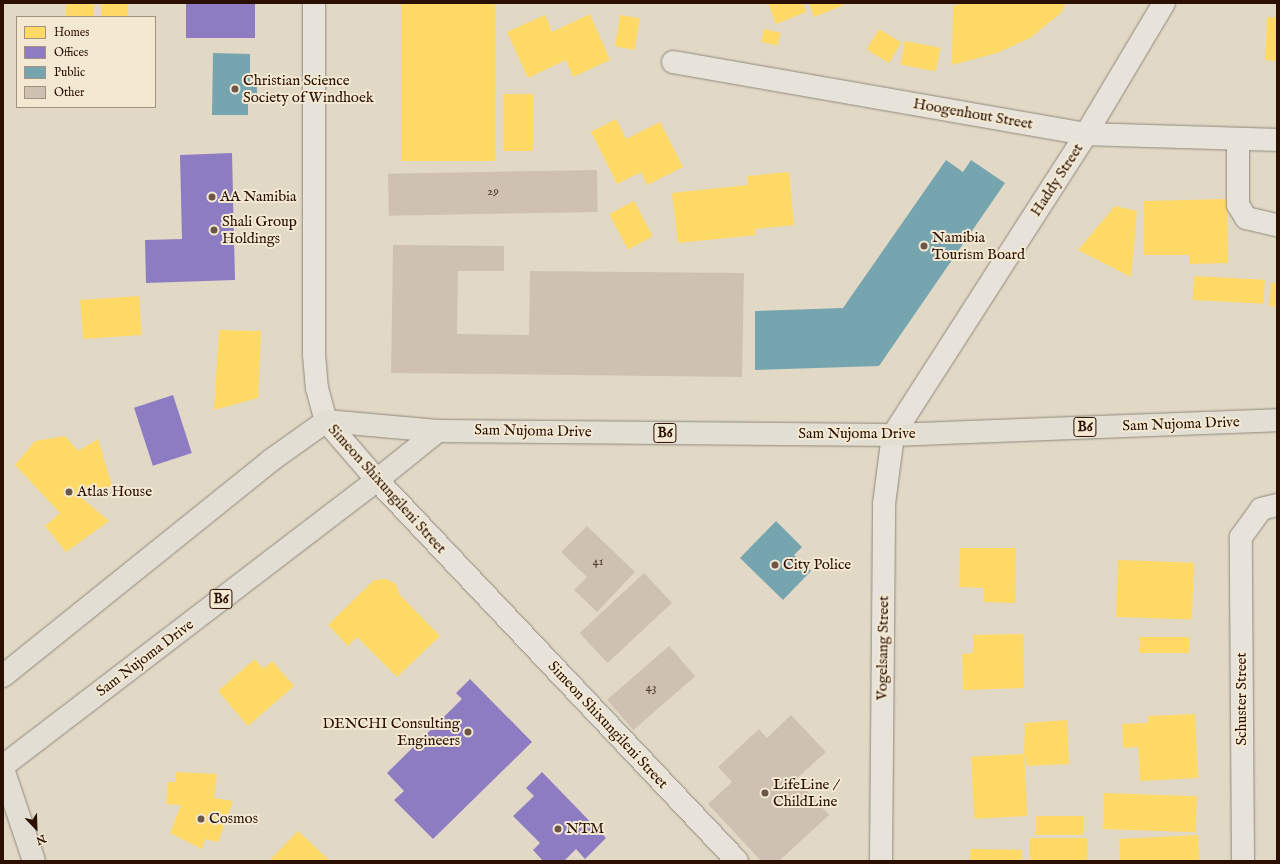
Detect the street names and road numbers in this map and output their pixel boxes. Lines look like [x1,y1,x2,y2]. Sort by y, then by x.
street label: Hoogenhout Street [912,95,1034,133]
street label: Haddy Street [1027,140,1087,220]
street label: Sam Nujoma Drive [1122,413,1240,435]
road number: B6 [1073,415,1097,439]
street label: Simeon Shixungileni Street [324,421,450,557]
street label: Sam Nujoma Drive [474,421,592,441]
road number: B6 [653,421,677,445]
street label: Sam Nujoma Drive [798,425,916,443]
road number: B6 [209,587,233,611]
street label: Vogelsang Street [873,596,893,700]
street label: Sam Nujoma Drive [93,616,197,700]
street label: Schuster Street [1233,652,1251,746]
street label: Simeon Shixungileni Street [544,658,672,792]

